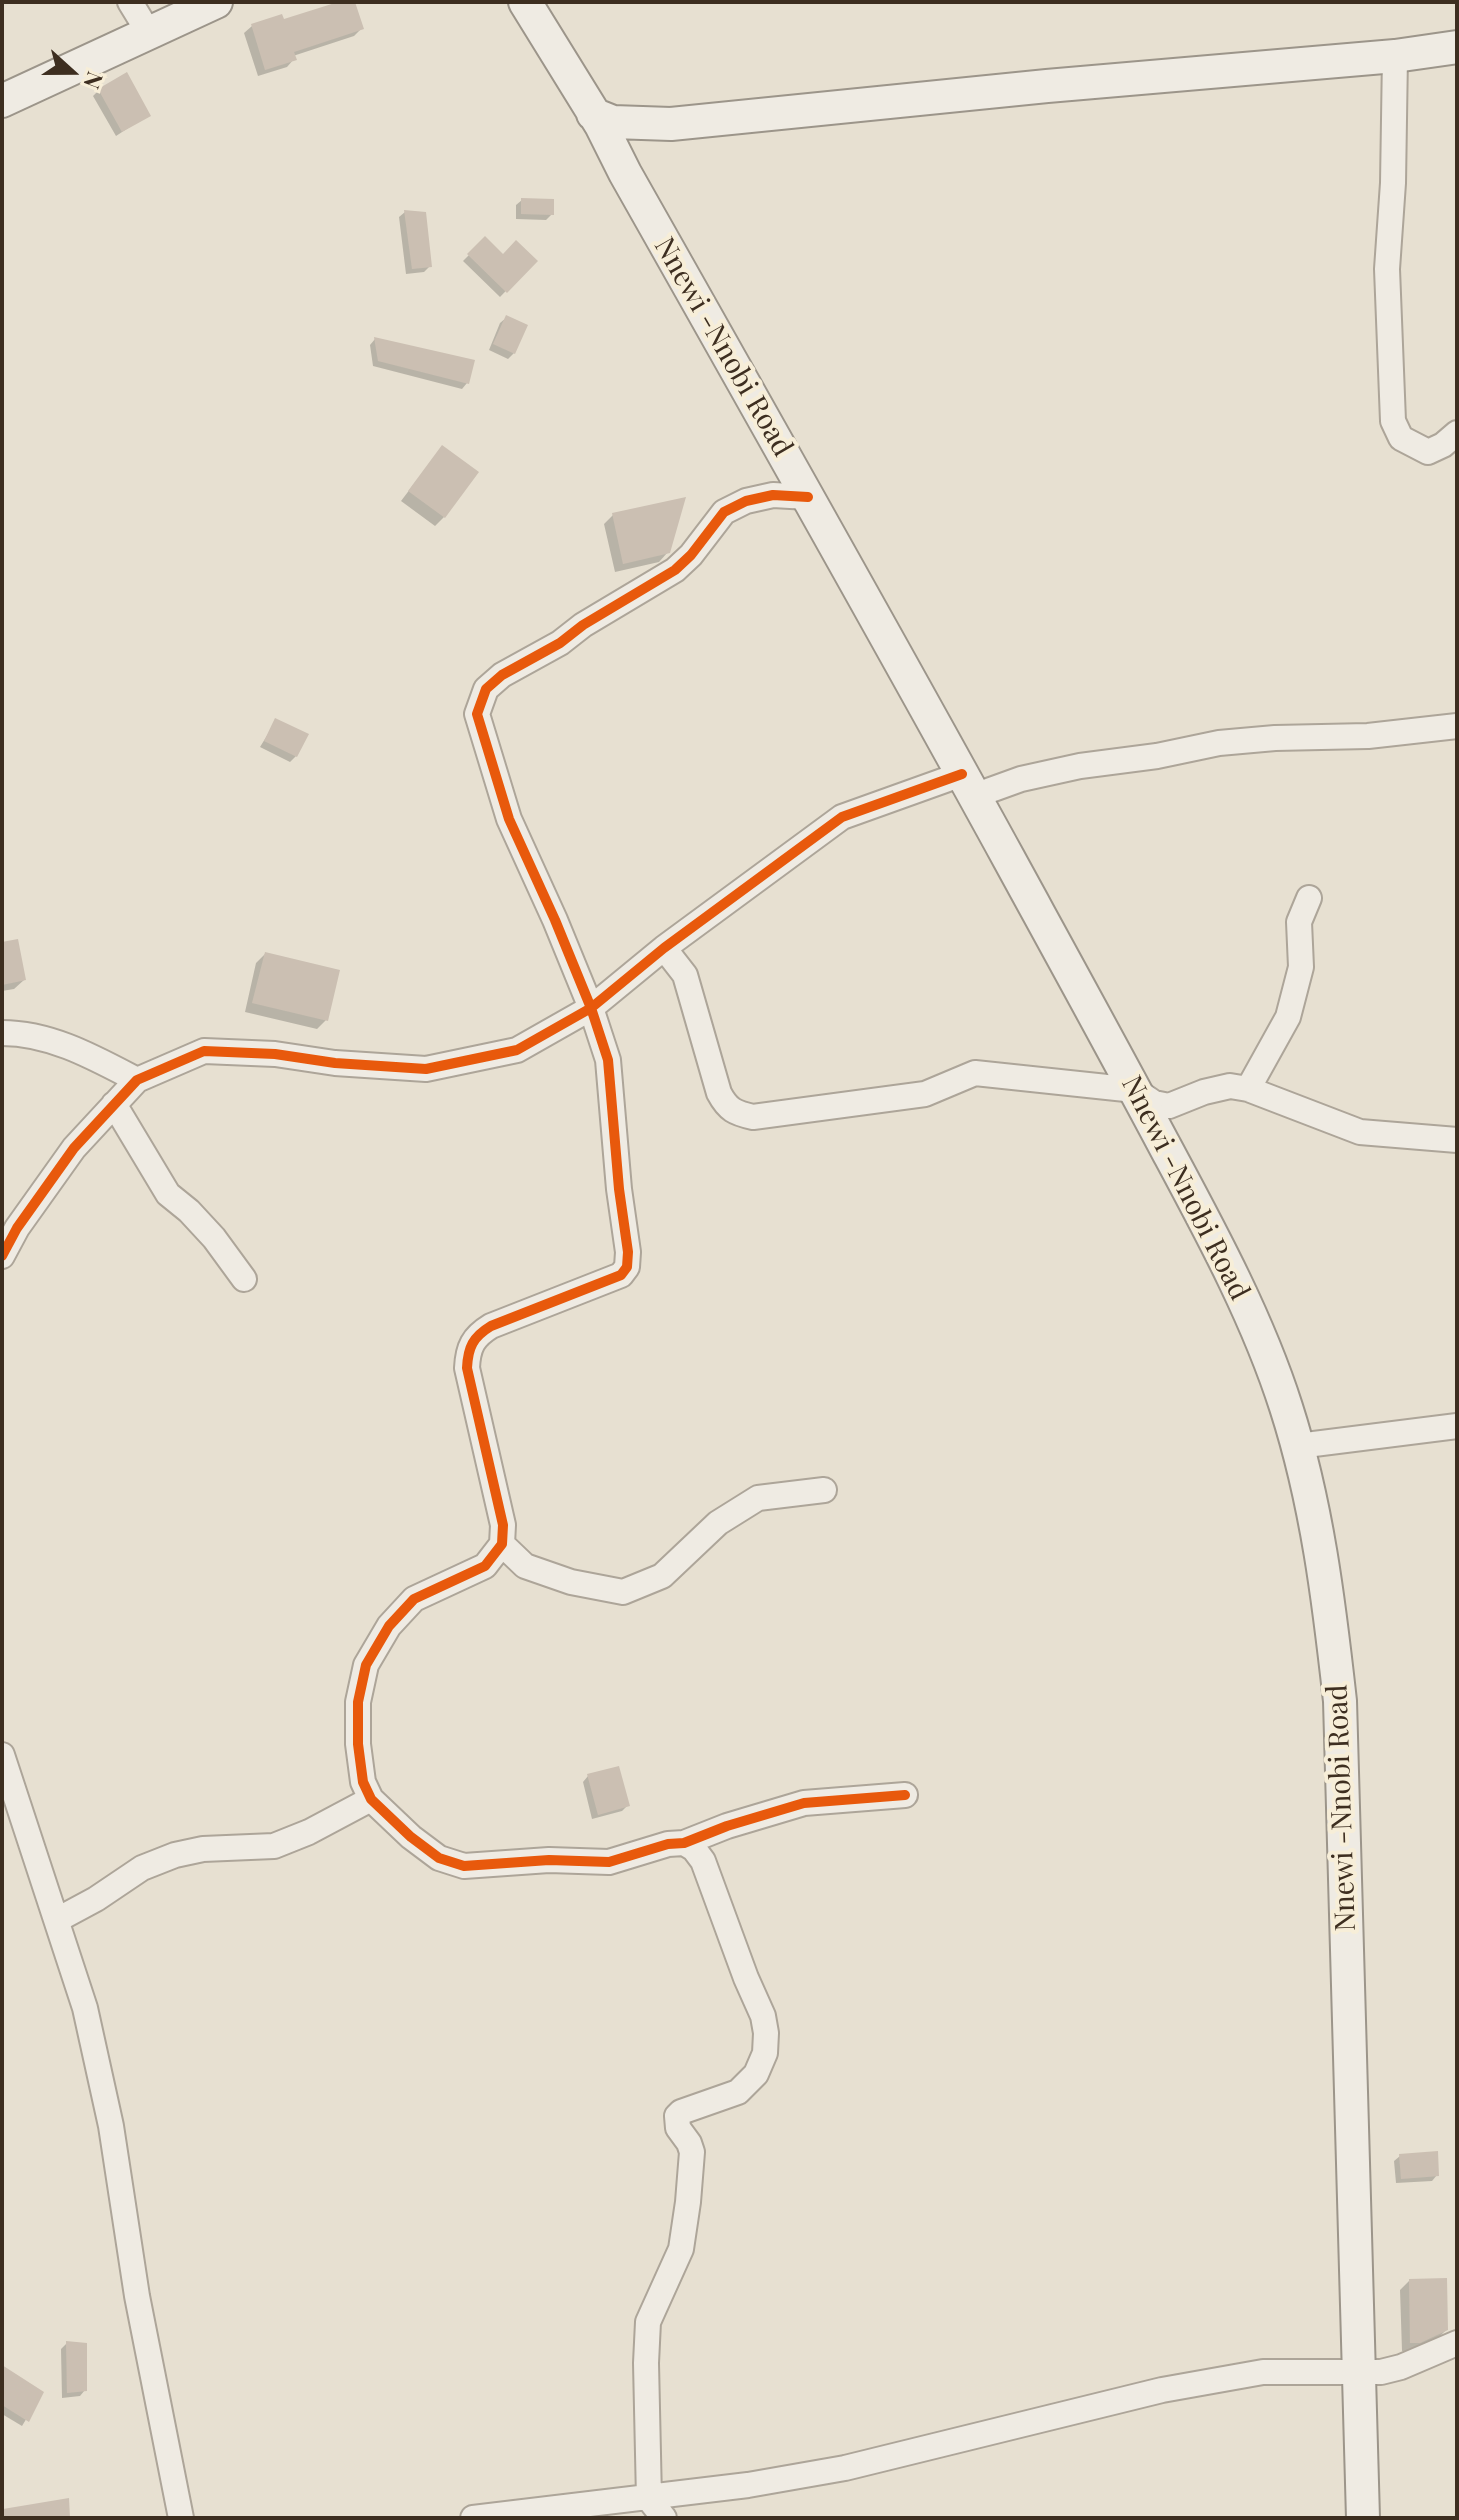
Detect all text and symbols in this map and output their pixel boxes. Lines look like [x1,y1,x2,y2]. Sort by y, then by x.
north arrow [32,32,112,112]
text: N [78,68,111,93]
street label: Nnewi -Nnobi Road [647,232,799,462]
street label: Nnewi -Nnobi Road [1114,1070,1256,1306]
street label: Nnewi -Nnobi Road [1321,1684,1363,1932]

